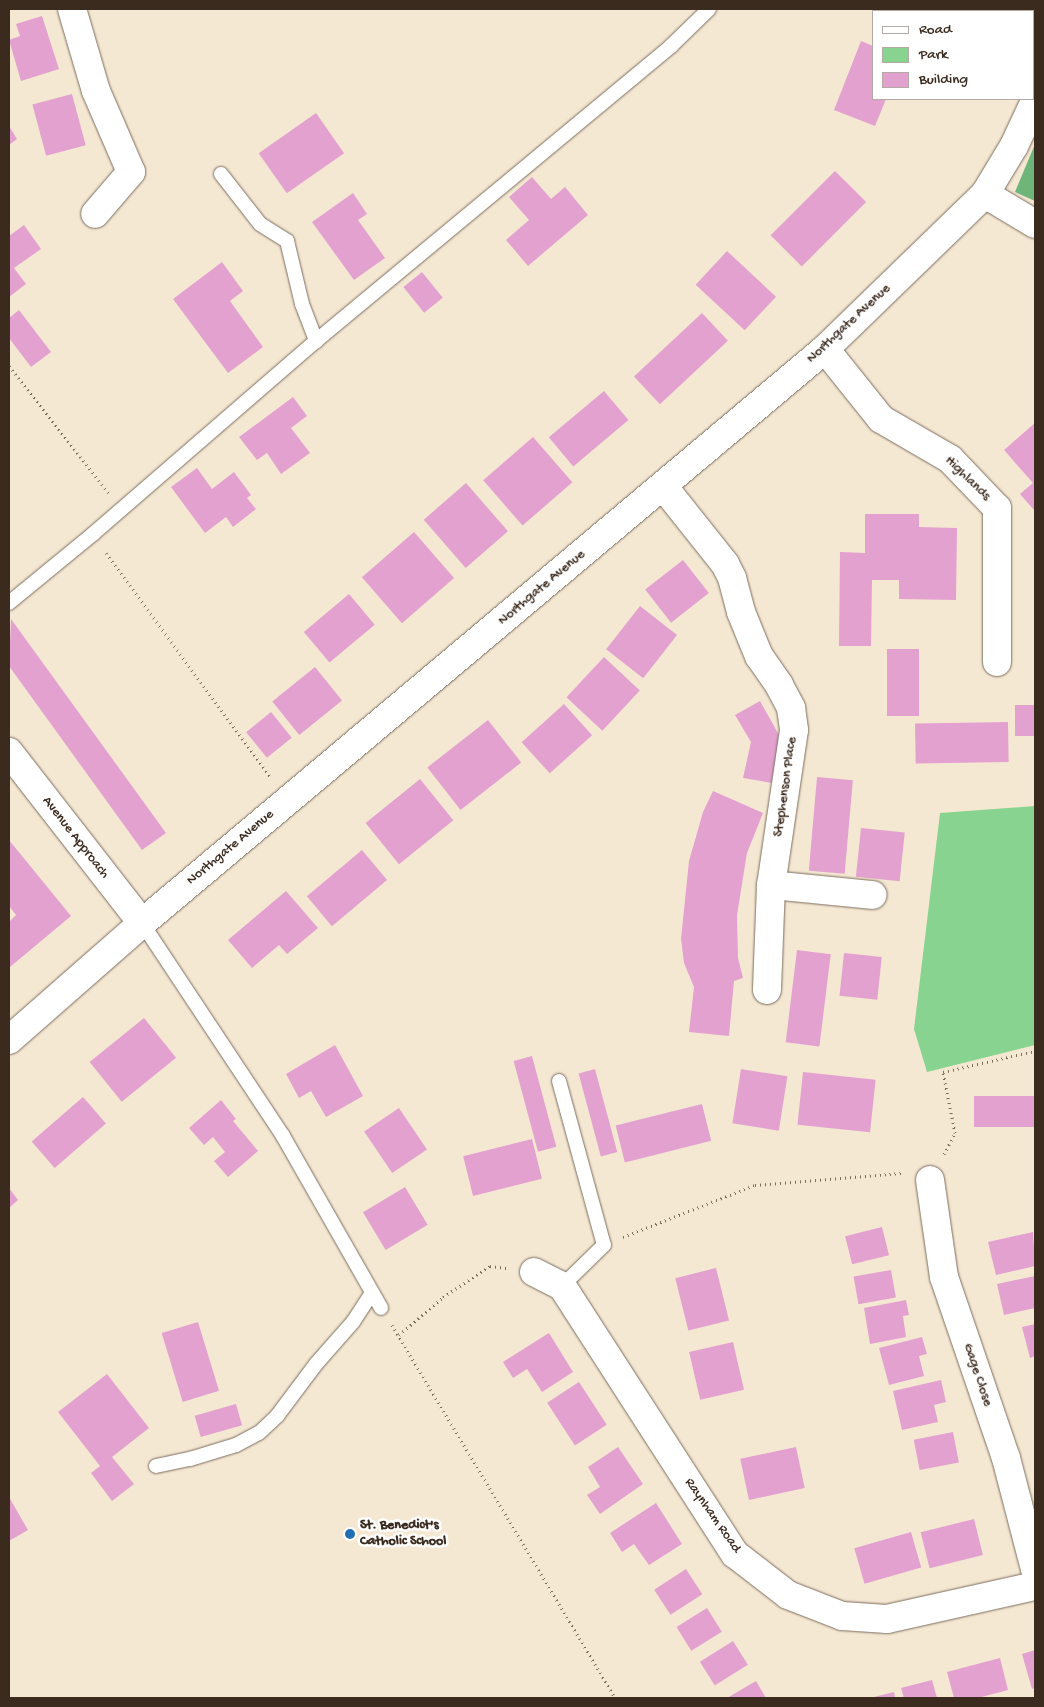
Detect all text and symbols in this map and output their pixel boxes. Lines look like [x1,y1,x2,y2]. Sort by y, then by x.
legend [872,10,1034,100]
text: Road [919,21,952,39]
text: Park [919,46,948,64]
text: Building [919,71,968,89]
street label: Northgate Avenue [804,281,894,367]
street label: Highlands [941,453,993,505]
street label: Northgate Avenue [495,547,589,629]
street label: Stephenson Place [771,736,801,838]
street label: Avenue Approach [38,794,112,882]
street label: Northgate Avenue [184,807,278,889]
street label: Gage Close [958,1341,996,1409]
street label: Raynham Road [680,1475,744,1557]
place label: St. Benedict's Catholic School [360,1518,446,1550]
marker: St. Benedict's Catholic School [344,1528,356,1540]

